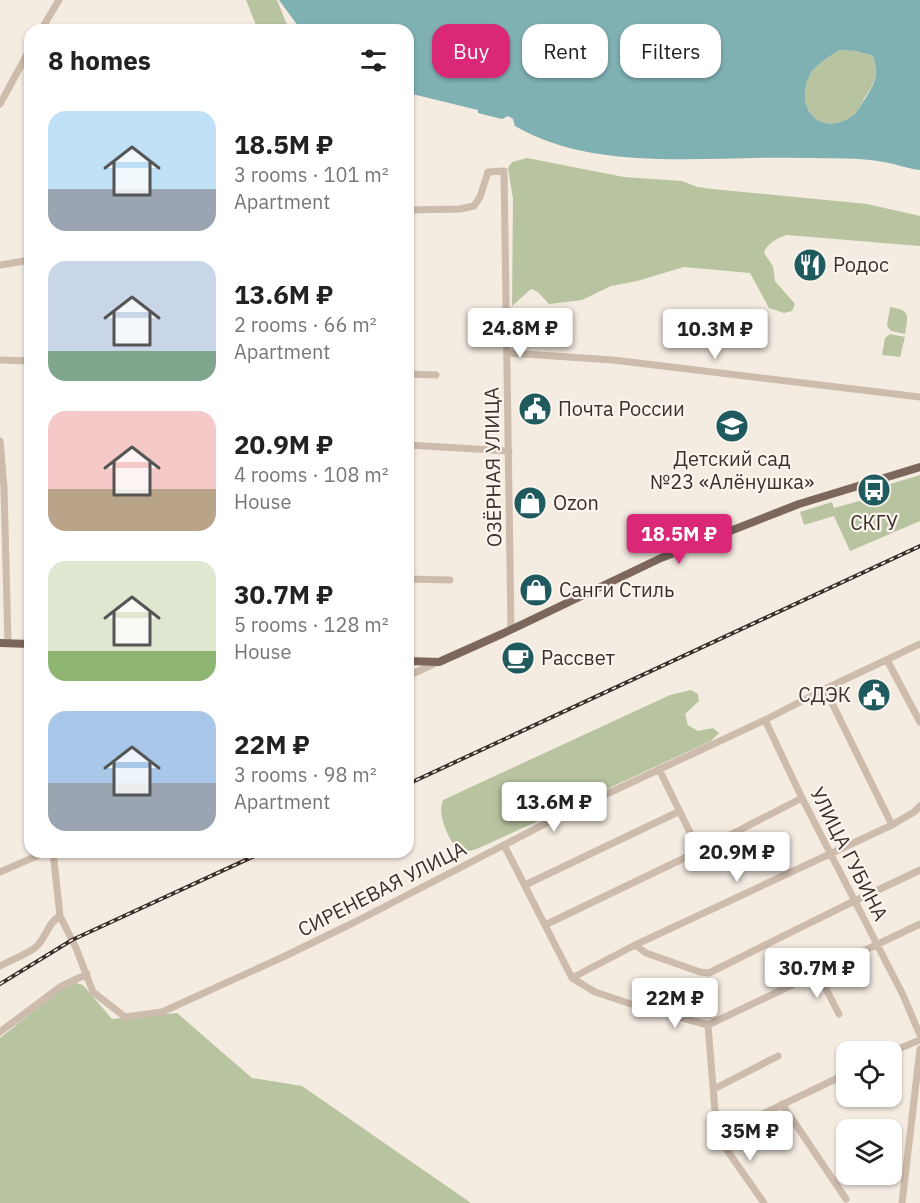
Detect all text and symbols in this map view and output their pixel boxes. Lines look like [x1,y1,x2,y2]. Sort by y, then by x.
chip: Buy [432,24,510,78]
chip: Rent [522,24,608,78]
chip: Filters [620,24,721,78]
text: 8 homes [48,43,151,77]
icon: filters [357,44,390,77]
text: 18.5M ₽ [234,127,333,161]
icon: home [96,135,168,207]
text: 3 rooms · 101 m² [234,161,389,188]
text: Apartment [234,188,330,215]
restaurant icon: Родос [792,247,828,283]
place label: Родос [833,251,889,278]
text: 13.6M ₽ [234,277,333,311]
icon: home [96,285,168,357]
pin: 24.8M ₽ [465,308,575,359]
pin: 10.3M ₽ [660,309,770,360]
text: 2 rooms · 66 m² [234,311,377,338]
text: 24.8M ₽ [482,314,558,341]
text: 10.3M ₽ [677,315,753,342]
text: Apartment [234,338,330,365]
street label: ОЗЁРНАЯ УЛИЦА [478,387,507,547]
public building icon: Почта России [517,391,553,427]
place label: Почта России [558,395,685,422]
school or university icon: Детский сад №23 «Алёнушка» [714,408,750,444]
text: 20.9M ₽ [234,427,333,461]
icon: home [96,435,168,507]
place label: Детский сад №23 «Алёнушка» [650,445,814,495]
text: 4 rooms · 108 m² [234,461,389,488]
bus stop icon: СКГУ [856,472,892,508]
shop icon: Ozon [512,485,548,521]
text: House [234,488,291,515]
place label: Ozon [553,489,599,516]
place label: СКГУ [850,509,898,536]
pin: 18.5M ₽ [624,514,734,565]
text: 18.5M ₽ [641,520,717,547]
shop icon: Санги Стиль [518,572,554,608]
place label: Санги Стиль [559,576,674,603]
text: 30.7M ₽ [234,577,333,611]
icon: home [96,585,168,657]
text: 5 rooms · 128 m² [234,611,389,638]
text: House [234,638,291,665]
cafe icon: Рассвет [500,640,536,676]
place label: Рассвет [541,644,615,671]
public building icon: СДЭК [856,677,892,713]
place label: СДЭК [798,681,851,708]
text: 22M ₽ [234,727,310,761]
icon: home [96,735,168,807]
text: 3 rooms · 98 m² [234,761,377,788]
pin: 13.6M ₽ [499,782,609,833]
street label: УЛИЦА ГУБИНА [804,782,895,925]
text: Apartment [234,788,330,815]
text: 13.6M ₽ [516,788,592,815]
pin: 20.9M ₽ [682,832,792,883]
street label: СИРЕНЕВАЯ УЛИЦА [293,834,471,943]
text: 20.9M ₽ [699,838,775,865]
pin: 30.7M ₽ [762,948,872,999]
text: 30.7M ₽ [779,954,855,981]
pin: 22M ₽ [633,978,717,1029]
text: 22M ₽ [646,984,704,1011]
map controls [836,1041,902,1185]
button: locate [836,1041,902,1107]
pin: 35M ₽ [708,1111,792,1162]
text: 35M ₽ [721,1117,779,1144]
button: layers [836,1119,902,1185]

